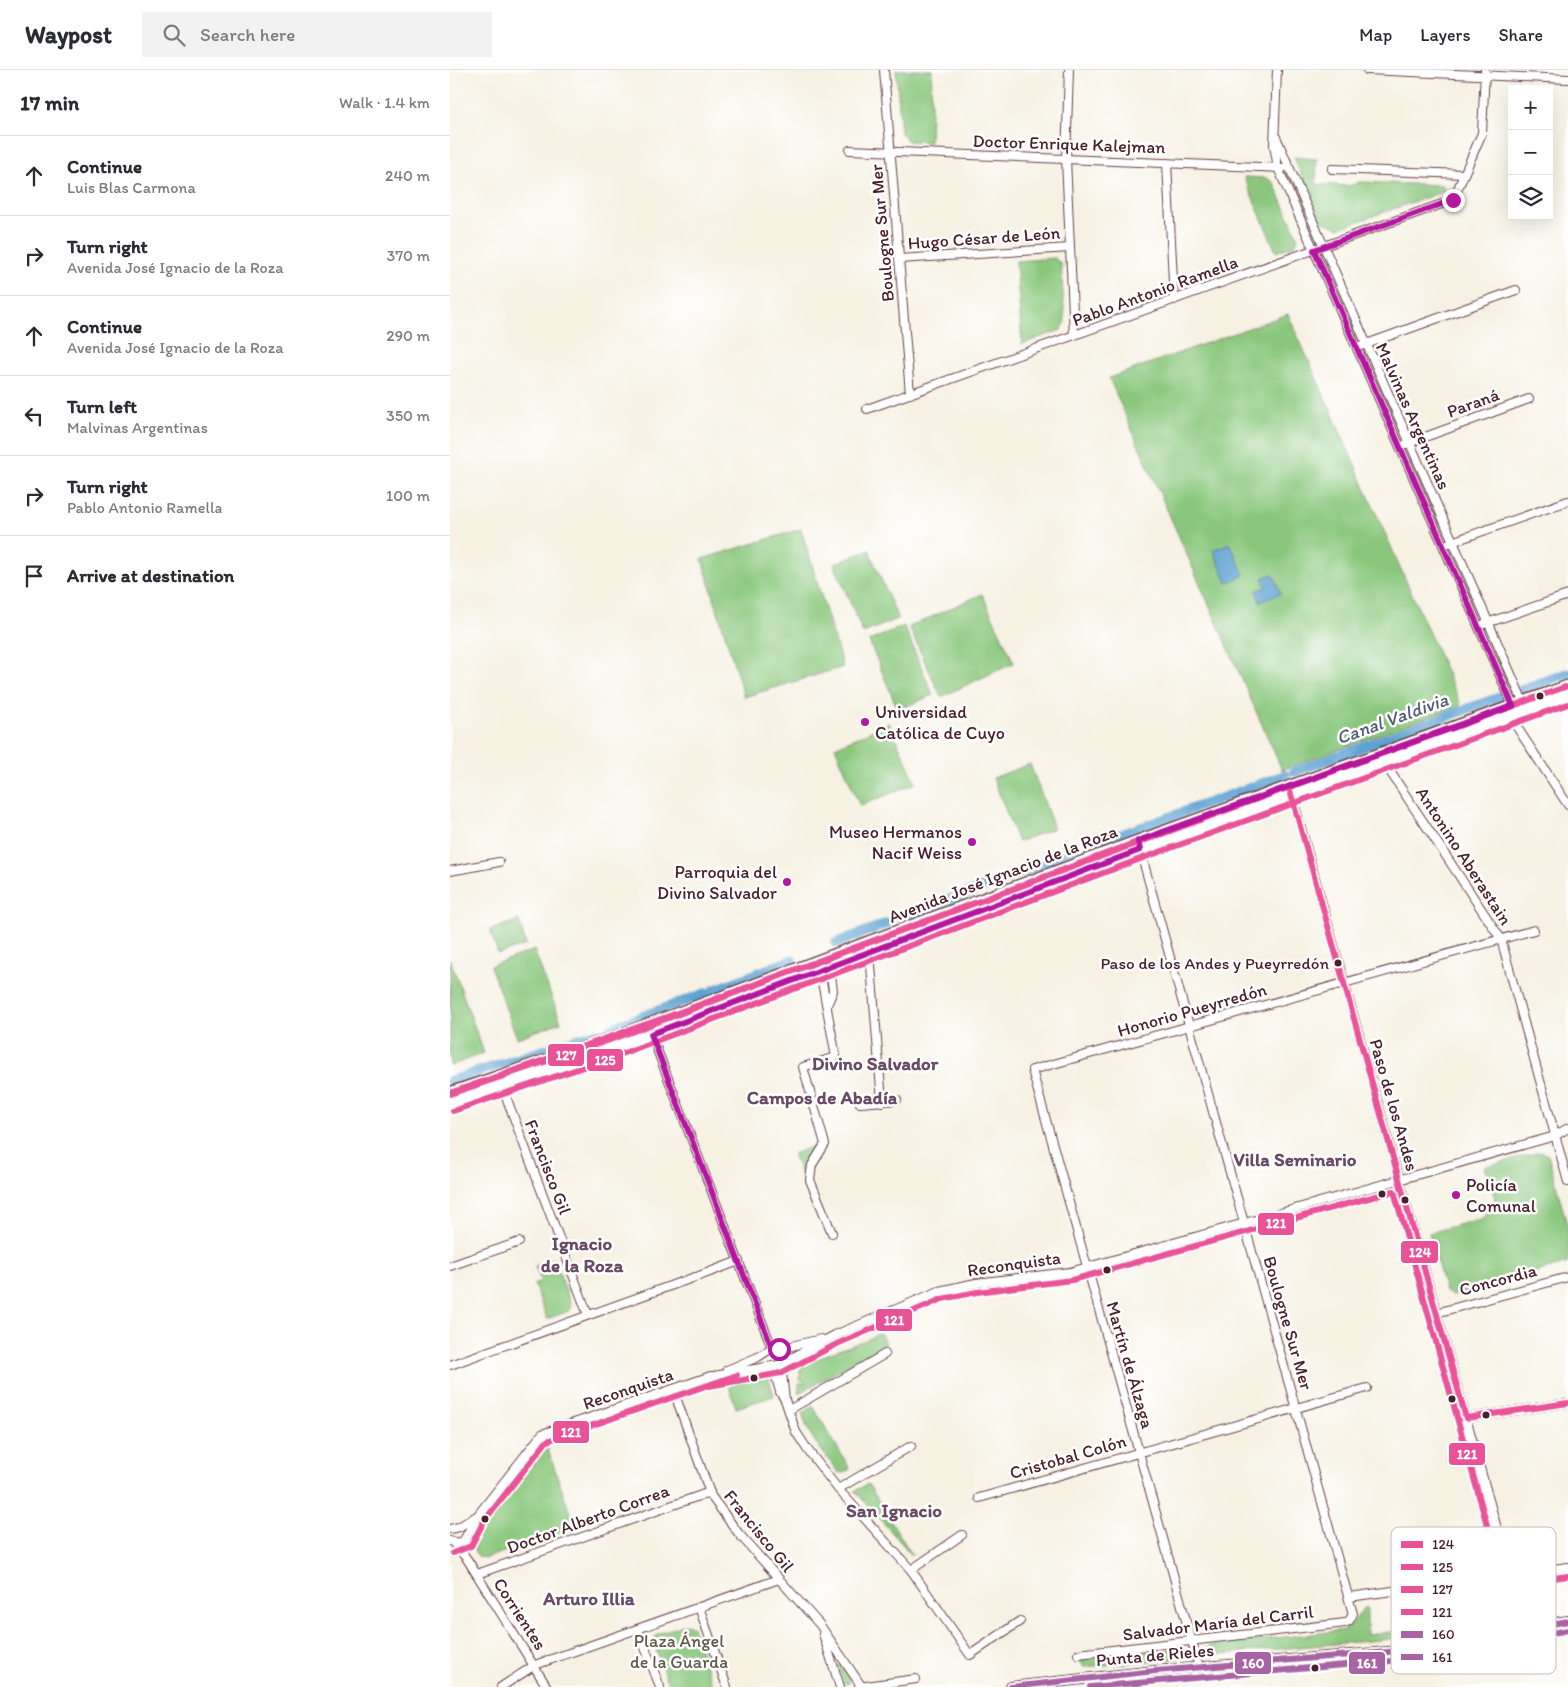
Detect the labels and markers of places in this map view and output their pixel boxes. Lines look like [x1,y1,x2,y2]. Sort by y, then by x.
unlabelled marker [1535,691,1545,701]
place label: Universidad Católica de Cuyo [875,701,1005,744]
marker: Universidad Católica de Cuyo [859,716,871,728]
place label: Museo Hermanos Nacif Weiss [829,821,962,864]
marker: Museo Hermanos Nacif Weiss [966,836,978,848]
place label: Parroquia del Divino Salvador [657,861,778,904]
marker: Parroquia del Divino Salvador [781,876,793,888]
place label: Paso de los Andes y Pueyrredón [1100,953,1329,973]
marker: Paso de los Andes y Pueyrredón [1333,958,1343,968]
place label: Policía Comunal [1466,1174,1536,1217]
unlabelled marker [1377,1189,1387,1199]
marker: Policía Comunal [1450,1189,1462,1201]
unlabelled marker [1400,1195,1410,1205]
unlabelled marker [1102,1265,1112,1275]
unlabelled marker [749,1373,759,1383]
unlabelled marker [1447,1394,1457,1404]
unlabelled marker [1481,1410,1491,1420]
unlabelled marker [480,1514,490,1524]
unlabelled marker [1310,1663,1320,1673]

